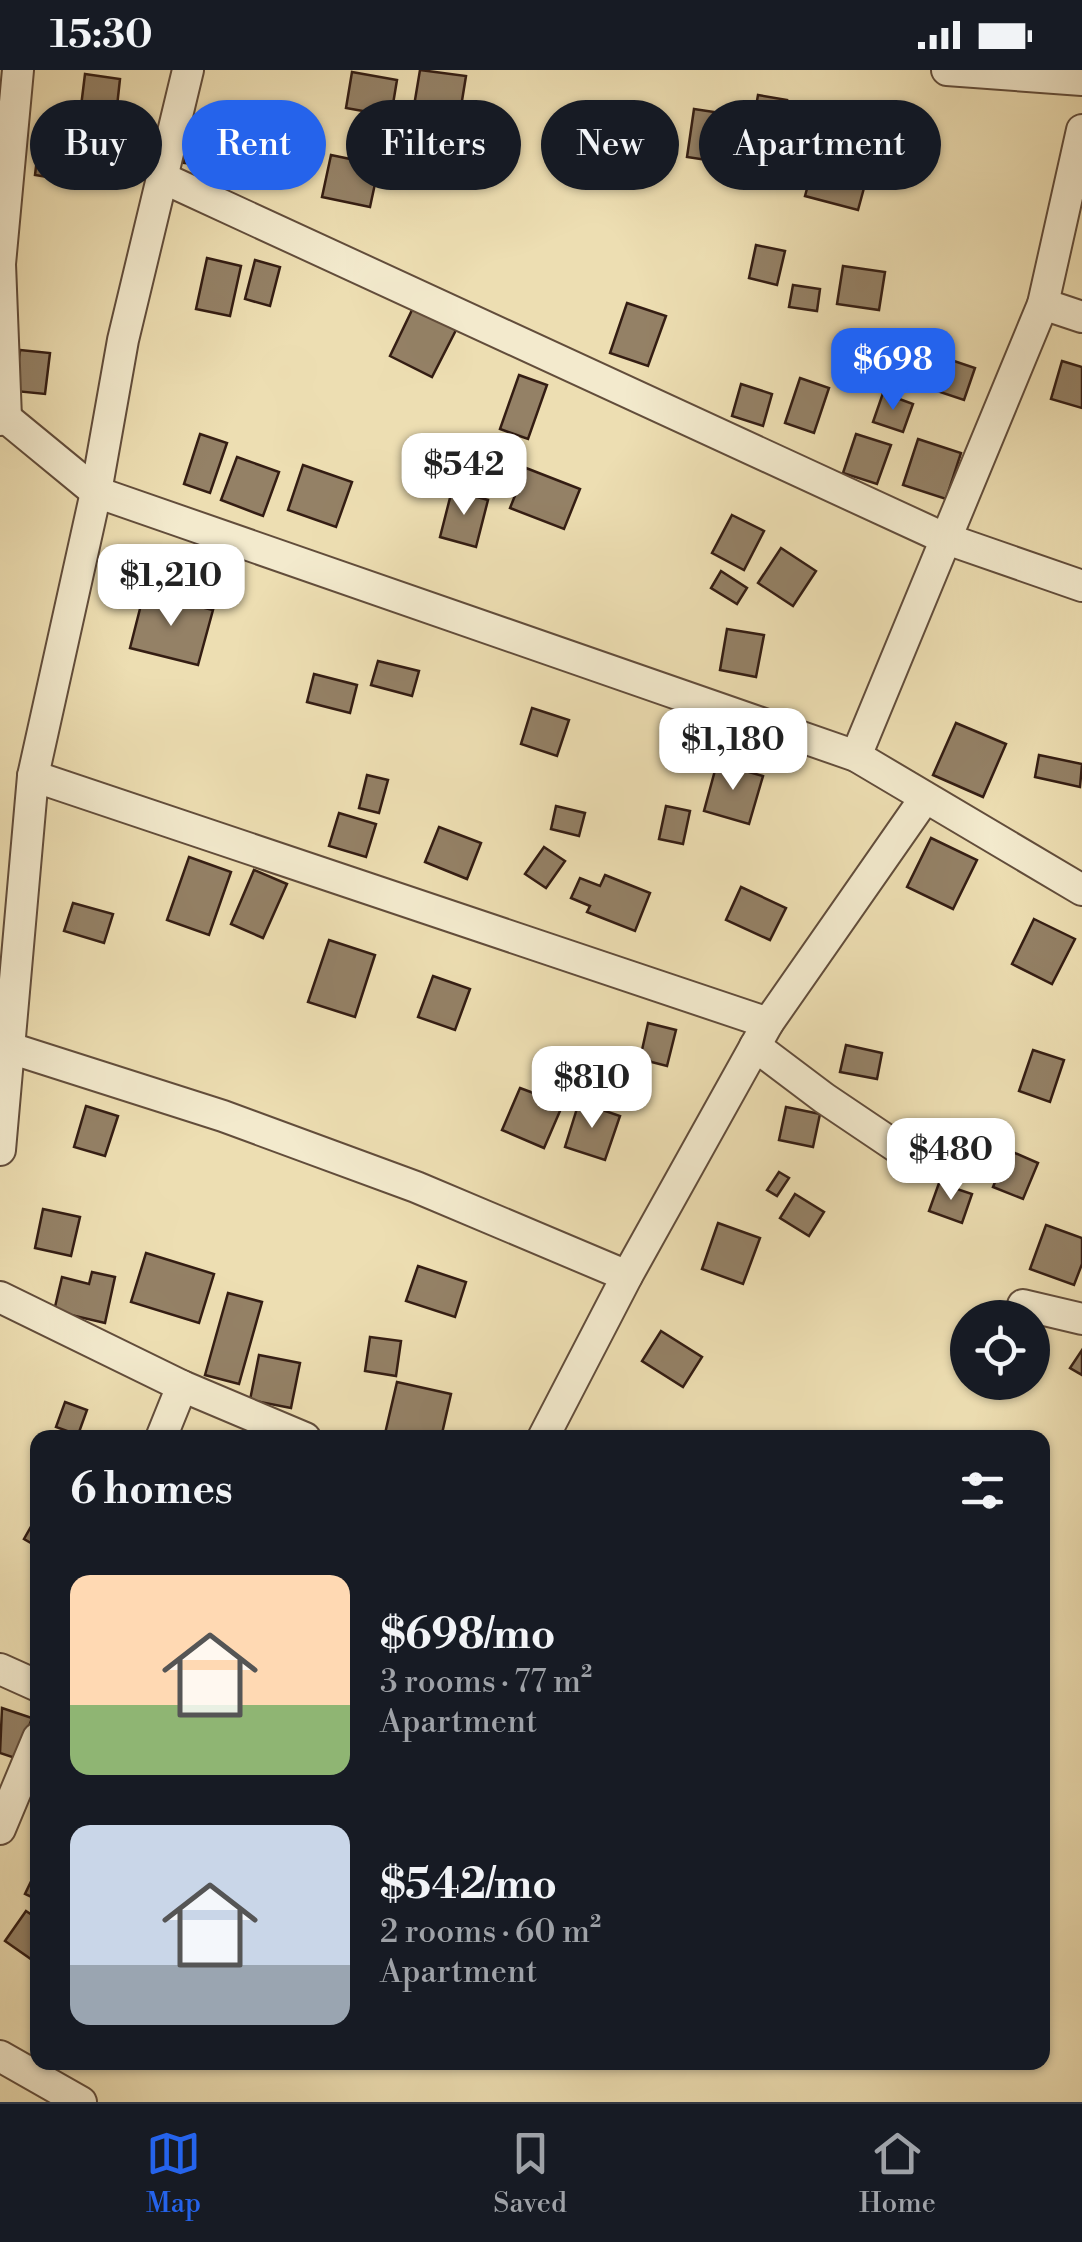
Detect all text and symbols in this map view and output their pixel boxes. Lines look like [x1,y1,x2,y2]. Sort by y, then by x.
text: 15:30 [50,12,153,59]
chip: Buy [30,100,162,190]
chip: Rent [182,100,326,190]
chip: Filters [346,100,521,190]
chip: New [541,100,679,190]
chip: Apartment [699,100,941,190]
pin: $698 [834,328,952,413]
text: $698 [853,340,933,380]
pin: $542 [405,433,523,518]
text: $542 [424,445,504,485]
pin: $1,210 [90,544,252,629]
text: $1,210 [120,556,222,596]
pin: $1,180 [652,708,814,793]
text: $1,180 [681,720,785,760]
pin: $810 [533,1046,651,1131]
text: $810 [554,1058,630,1098]
pin: $480 [892,1118,1010,1203]
text: $480 [909,1130,993,1170]
map controls [950,1300,1050,1400]
button: locate [950,1300,1050,1400]
icon: filters [955,1463,1010,1518]
text: 6 homes [70,1464,233,1517]
text: $698/mo [380,1609,556,1662]
icon: home [150,1615,270,1735]
text: 3 rooms · 77 m² [380,1662,592,1702]
text: Apartment [380,1702,537,1742]
text: $542/mo [380,1859,557,1912]
icon: home [150,1865,270,1985]
text: 2 rooms · 60 m² [380,1912,601,1952]
text: Apartment [380,1952,537,1992]
tab: Map [146,2126,201,2221]
tab: Saved [493,2126,567,2221]
tab: Home [859,2126,936,2221]

